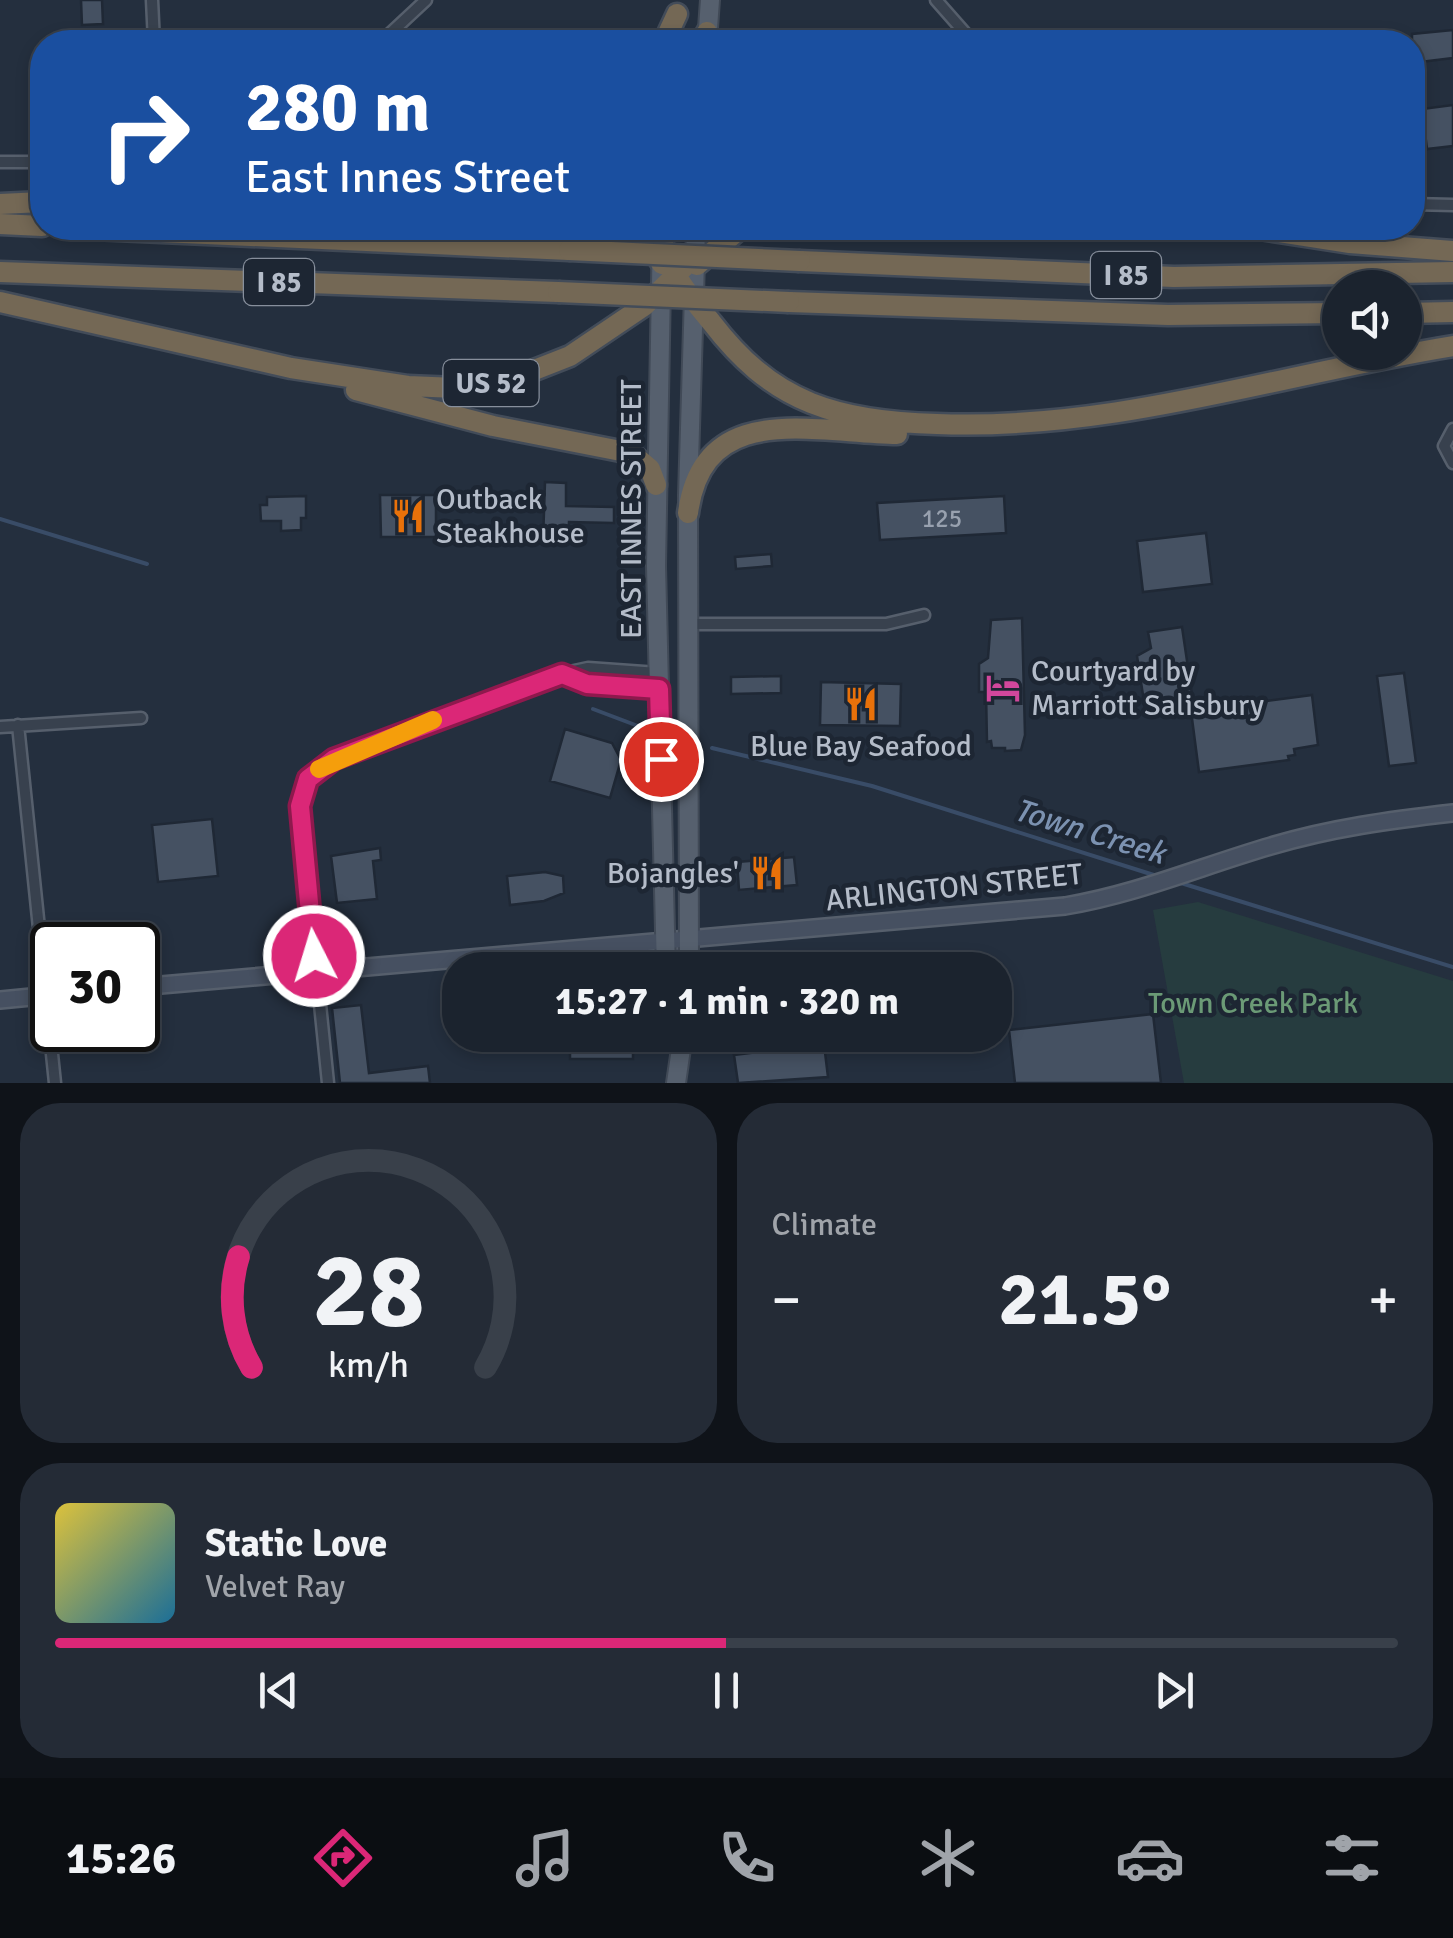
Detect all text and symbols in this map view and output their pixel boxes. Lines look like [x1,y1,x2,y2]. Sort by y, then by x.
text: 280 m [245,64,430,150]
icon: right [80,70,210,200]
text: East Innes Street [245,150,570,205]
road number: I 85 [1091,252,1161,298]
road number: I 85 [244,259,314,305]
map controls [1322,270,1422,370]
button: sound [1322,270,1422,370]
road number: US 52 [444,360,538,406]
street label: EAST INNES STREET [613,379,650,639]
place label: Outback Steakhouse [436,481,585,552]
restaurant icon: Outback Steakhouse [389,497,427,535]
house number: 125 [922,503,962,534]
place label: Courtyard by Marriott Salisbury [1031,653,1264,724]
hotel icon: Courtyard by Marriott Salisbury [984,669,1022,707]
restaurant icon: Blue Bay Seafood [842,685,880,723]
pin [619,717,704,802]
place label: Blue Bay Seafood [750,728,972,765]
icon: arrive [634,732,689,787]
water label: Town Creek [1010,790,1173,874]
restaurant icon: Bojangles' [748,854,786,892]
place label: Bojangles' [607,855,739,892]
street label: ARLINGTON STREET [824,856,1085,919]
position arrow [262,904,366,1008]
speed limit sign: 30 [30,922,160,1052]
text: 15:27 · 1 min · 320 m [555,978,899,1025]
park label: Town Creek Park [1148,985,1358,1022]
text: Climate [772,1205,877,1244]
text: 28 [312,1227,424,1355]
text: 21.5° [998,1253,1171,1346]
text: − [772,1266,801,1334]
text: + [1368,1266,1398,1334]
text: km/h [328,1343,409,1387]
text: Static Love [205,1520,387,1567]
text: Velvet Ray [205,1567,345,1606]
icon: previous [251,1663,306,1718]
icon: pause [699,1663,754,1718]
icon: next [1147,1663,1202,1718]
icon: directions [308,1823,378,1893]
icon: music [510,1823,580,1893]
icon: phone [712,1823,782,1893]
icon: climate [913,1823,983,1893]
icon: car [1115,1823,1185,1893]
icon: filters [1317,1823,1387,1893]
text: 15:26 [66,1831,176,1886]

